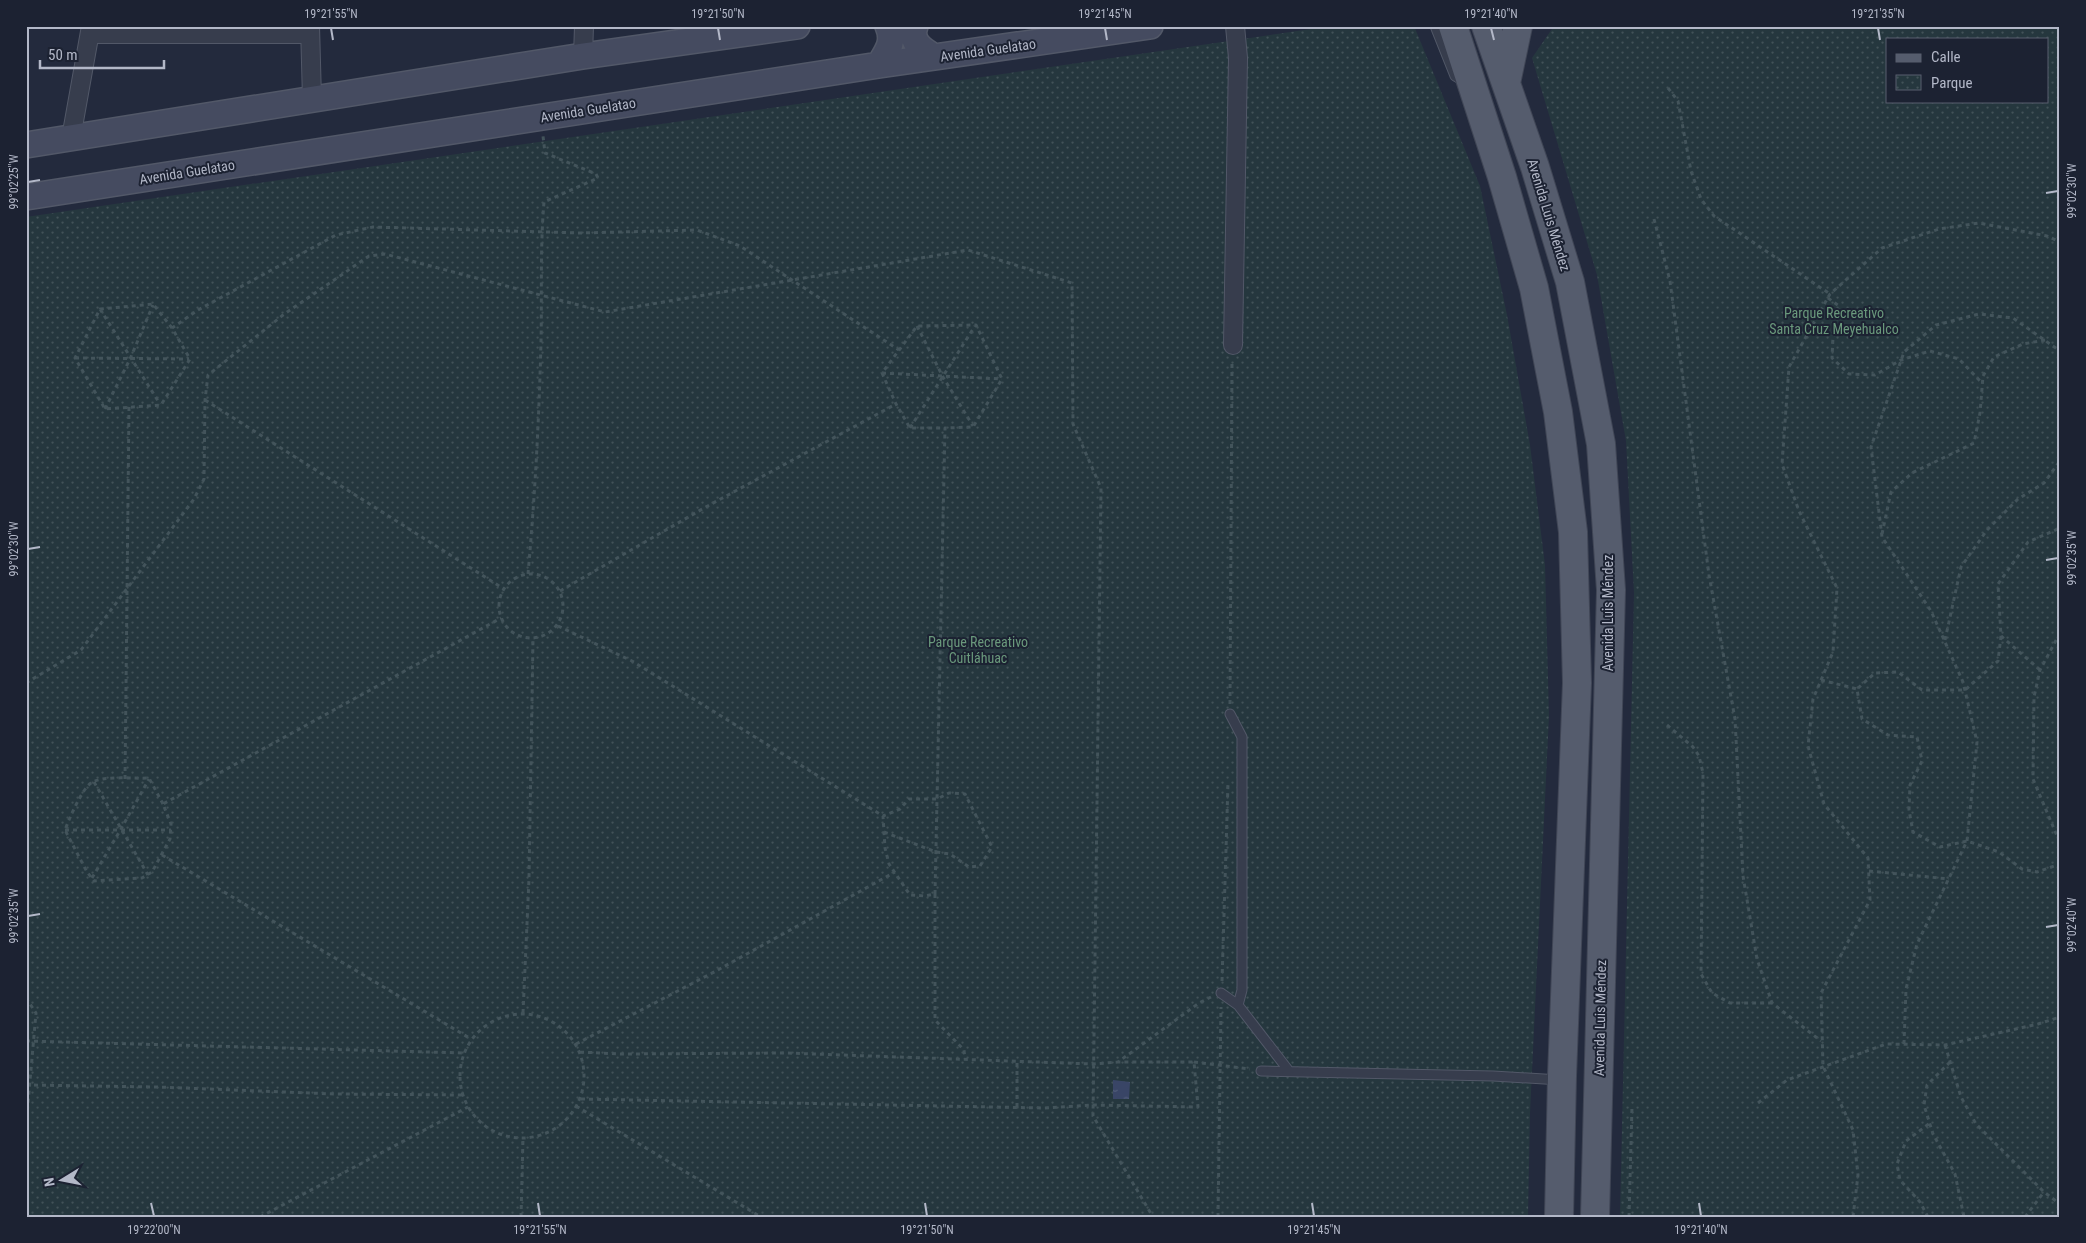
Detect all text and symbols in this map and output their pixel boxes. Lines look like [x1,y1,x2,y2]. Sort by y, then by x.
text: 19°21'55"N [304,7,358,21]
text: 19°21'50"N [691,7,745,21]
text: 19°21'45"N [1078,7,1132,21]
text: 19°21'40"N [1464,7,1518,21]
text: 19°21'35"N [1851,7,1905,21]
street label: Avenida Guelatao [939,35,1037,65]
scale bar [40,38,164,70]
legend [1886,38,2048,102]
text: 50 m [48,46,78,64]
text: Calle [1931,48,1961,66]
text: Parque [1931,74,1973,92]
street label: Avenida Guelatao [539,95,637,125]
text: 99°02'25"W [7,154,21,210]
street label: Avenida Guelatao [138,157,236,187]
street label: Avenida Luis Méndez [1524,157,1574,273]
text: 99°02'30"W [2065,163,2079,219]
park label: Parque Recreativo Santa Cruz Meyehualco [1769,305,1899,337]
text: 99°02'30"W [7,521,21,577]
text: 99°02'35"W [2065,530,2079,586]
street label: Avenida Luis Méndez [1600,555,1616,671]
park label: Parque Recreativo Cuitláhuac [928,634,1028,666]
text: 99°02'35"W [7,888,21,944]
text: 99°02'40"W [2065,897,2079,953]
street label: Avenida Luis Méndez [1591,960,1609,1076]
north arrow [38,1156,88,1206]
text: N [41,1177,58,1188]
text: 19°22'00"N [127,1223,181,1237]
text: 19°21'55"N [513,1223,567,1237]
text: 19°21'50"N [900,1223,954,1237]
text: 19°21'45"N [1287,1223,1341,1237]
text: 19°21'40"N [1674,1223,1728,1237]

